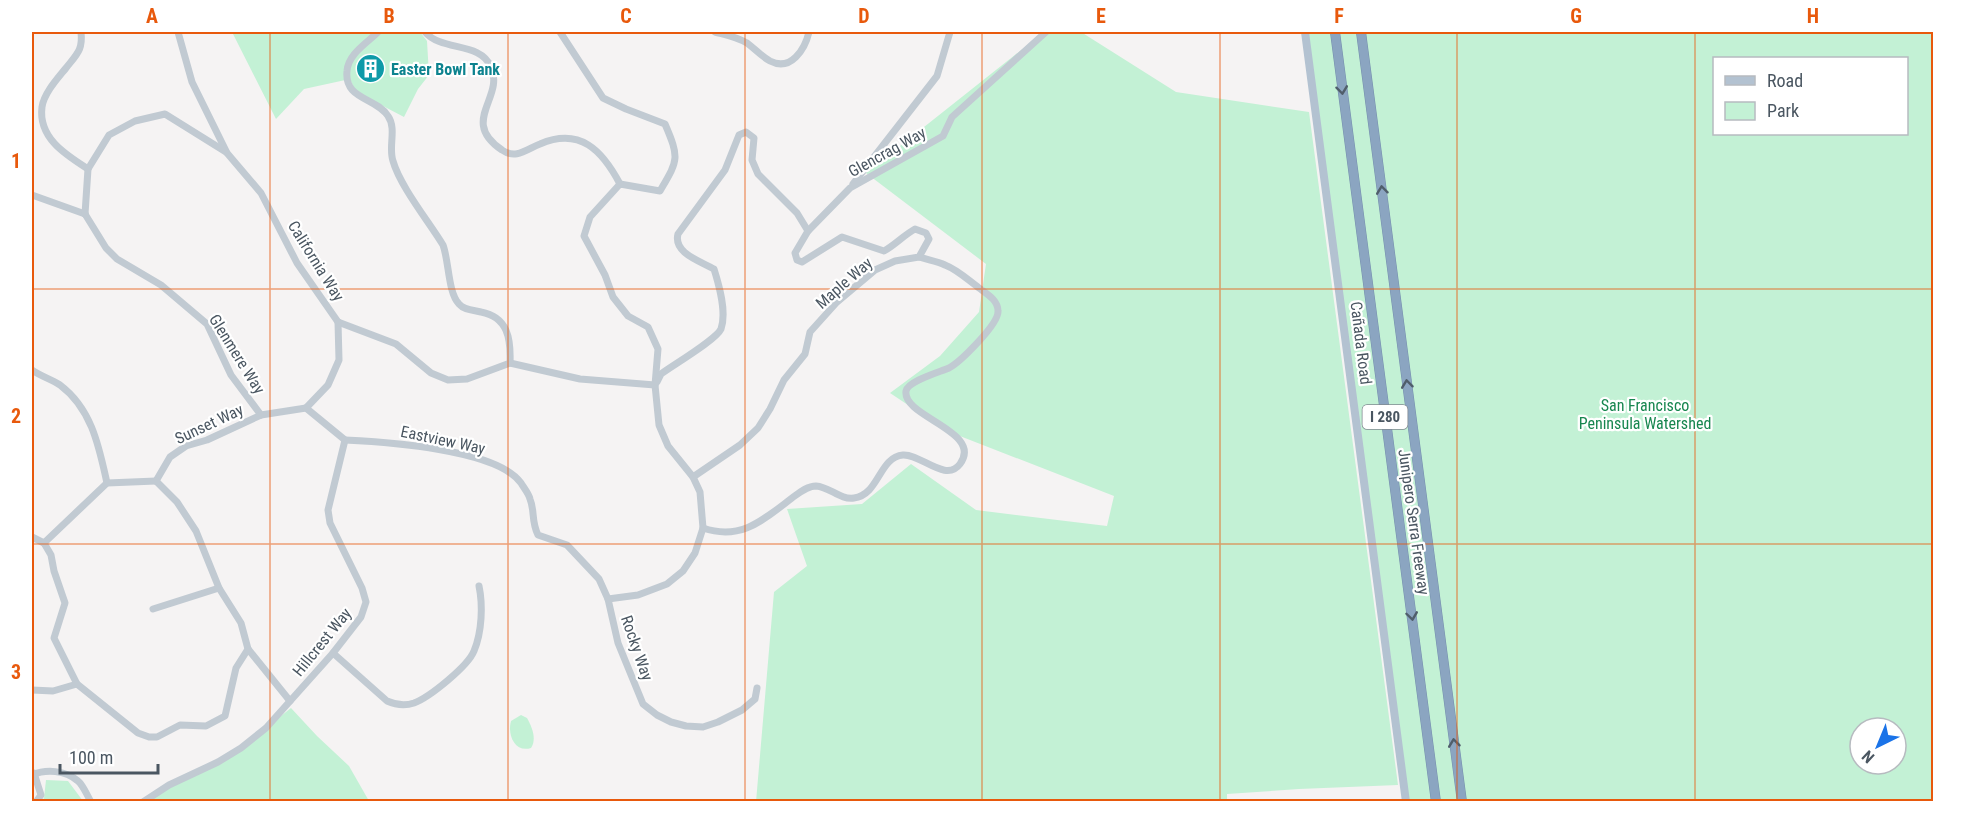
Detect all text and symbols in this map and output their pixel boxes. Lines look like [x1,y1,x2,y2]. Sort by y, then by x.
text: A [146,4,158,28]
text: B [383,4,395,28]
text: C [620,4,632,28]
text: D [858,4,870,28]
text: E [1096,4,1106,28]
text: F [1334,4,1344,28]
text: G [1570,4,1582,28]
text: H [1807,4,1819,28]
building icon: Easter Bowl Tank [354,53,386,85]
legend [1713,57,1908,135]
place label: Easter Bowl Tank [391,60,500,79]
text: Road [1767,70,1803,91]
one-way arrow [1336,85,1348,94]
text: Park [1767,100,1799,121]
street label: Glencrag Way [845,123,929,181]
text: 1 [11,149,21,173]
one-way arrow [1376,186,1388,195]
street label: California Way [284,217,348,305]
street label: Maple Way [812,253,876,313]
street label: Cañada Road [1346,300,1376,386]
street label: Glenmere Way [205,311,269,397]
one-way arrow [1401,379,1414,388]
park label: San Francisco Peninsula Watershed [1579,396,1711,433]
street label: Sunset Way [172,400,246,448]
text: 2 [11,404,21,428]
road number: I 280 [1362,405,1408,429]
street label: Eastview Way [399,422,487,458]
street label: Junipero Serra Freeway [1394,448,1434,596]
street label: Hillcrest Way [289,604,356,680]
one-way arrow [1405,611,1417,621]
street label: Rocky Way [617,613,657,683]
text: 3 [11,660,21,684]
north arrow [1848,716,1908,776]
scale bar [60,737,158,775]
one-way arrow [1449,739,1461,748]
text: N [1858,746,1878,767]
text: 100 m [69,747,113,768]

